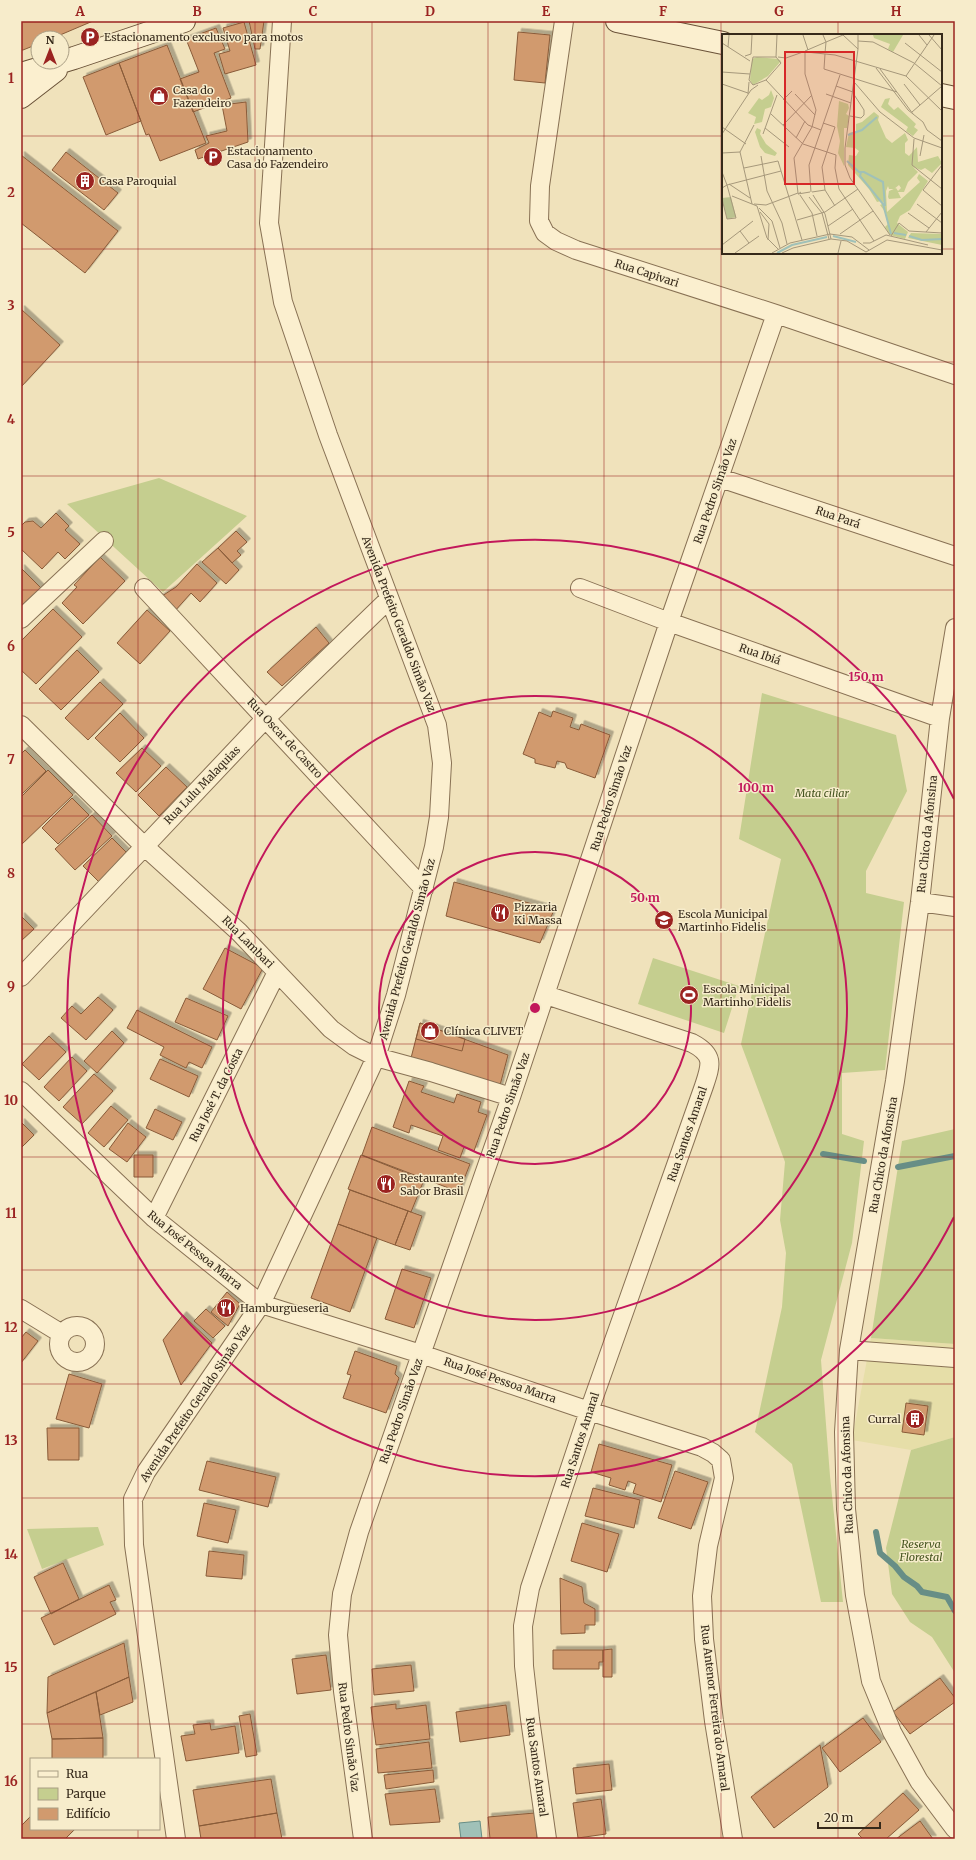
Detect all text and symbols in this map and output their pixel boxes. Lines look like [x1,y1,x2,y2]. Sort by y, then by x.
text: A [74,3,85,20]
text: B [192,3,202,20]
text: C [309,3,318,20]
text: D [425,3,435,20]
text: E [542,3,551,20]
text: F [659,3,667,20]
text: G [774,3,784,20]
text: H [891,3,902,20]
parking icon: Estacionamento exclusivo para motos [79,26,101,48]
north arrow [30,30,70,70]
place label: Estacionamento exclusivo para motos [104,30,303,44]
text: N [46,33,55,47]
inset map [722,34,942,254]
text: 1 [8,70,14,87]
place label: Casa do Fazendeiro [173,83,232,110]
shop icon: Casa do Fazendeiro [148,85,170,107]
place label: Estacionamento Casa do Fazendeiro [227,144,329,171]
parking icon: Estacionamento Casa do Fazendeiro [202,146,224,168]
building icon: Casa Paroquial [74,170,96,192]
place label: Casa Paroquial [99,174,177,188]
text: 2 [7,184,15,201]
street label: Rua Capivari [613,256,681,290]
text: 3 [7,297,15,314]
text: 4 [7,411,16,428]
street label: Rua Pedro Simão Vaz [690,436,740,546]
street label: Rua Pará [814,503,862,531]
text: 5 [7,524,15,541]
street label: Avenida Prefeito Geraldo Simão Vaz [359,533,439,714]
text: 6 [7,638,15,655]
street label: Rua Ibiá [737,640,783,668]
text: 150 m [849,669,884,684]
street label: Rua Oscar de Castro [244,695,326,781]
street label: Rua Lulu Malaquias [161,743,243,827]
street label: Rua Pedro Simão Vaz [587,743,635,853]
text: 7 [7,751,15,768]
street label: Rua Chico da Afonsina [914,774,940,893]
text: 100 m [738,780,774,795]
park label: Mata ciliar [794,786,850,800]
street label: Avenida Prefeito Geraldo Simão Vaz [376,857,438,1042]
text: 8 [7,865,15,882]
text: 50 m [630,890,660,905]
place label: Pizzaria Ki Massa [514,900,562,927]
restaurant icon: Pizzaria Ki Massa [489,902,511,924]
place label: Escola Municipal Martinho Fidelis [678,907,768,934]
school or university icon: Escola Municipal Martinho Fidelis [653,909,675,931]
street label: Rua Lambari [219,913,277,971]
text: 9 [7,978,15,995]
place label: Escola Minicipal Martinho Fidelis [703,982,791,1009]
sports icon: Escola Minicipal Martinho Fidelis [678,984,700,1006]
centre of rings [528,1001,542,1015]
shop icon: Clínica CLIVET [419,1020,441,1042]
place label: Clínica CLIVET [444,1024,523,1038]
street label: Rua José T. da Costa [186,1046,246,1144]
street label: Rua Pedro Simão Vaz [483,1050,533,1160]
street label: Rua Santos Amaral [664,1084,710,1184]
text: 10 [4,1092,18,1109]
street label: Rua Chico da Afonsina [866,1096,900,1214]
place label: Restaurante Sabor Brasil [400,1171,464,1198]
restaurant icon: Restaurante Sabor Brasil [375,1173,397,1195]
text: 11 [5,1205,17,1222]
street label: Rua José Pessoa Marra [145,1207,245,1293]
restaurant icon: Hamburgueseria [215,1297,237,1319]
place label: Hamburgueseria [240,1301,329,1315]
text: 12 [4,1319,18,1336]
street label: Avenida Prefeito Geraldo Simão Vaz [136,1322,253,1485]
street label: Rua José Pessoa Marra [442,1354,558,1406]
street label: Rua Pedro Simão Vaz [376,1356,426,1466]
street label: Rua Santos Amaral [558,1390,602,1490]
building icon: Curral [904,1408,926,1430]
place label: Curral [868,1412,902,1426]
street label: Rua Chico da Afonsina [838,1416,856,1534]
text: 13 [4,1432,18,1449]
park label: Reserva Florestal [899,1537,942,1564]
text: 14 [4,1546,19,1563]
street label: Rua Antenor Ferreira do Amaral [698,1624,732,1793]
text: 15 [4,1659,18,1676]
street label: Rua Pedro Simão Vaz [335,1681,363,1793]
street label: Rua Santos Amaral [523,1717,551,1818]
legend [30,1758,160,1830]
text: Rua [66,1766,89,1781]
text: 16 [4,1773,18,1790]
text: Parque [66,1786,106,1801]
scale bar [818,1804,880,1830]
text: Edifício [66,1806,110,1821]
text: 20 m [824,1810,853,1825]

